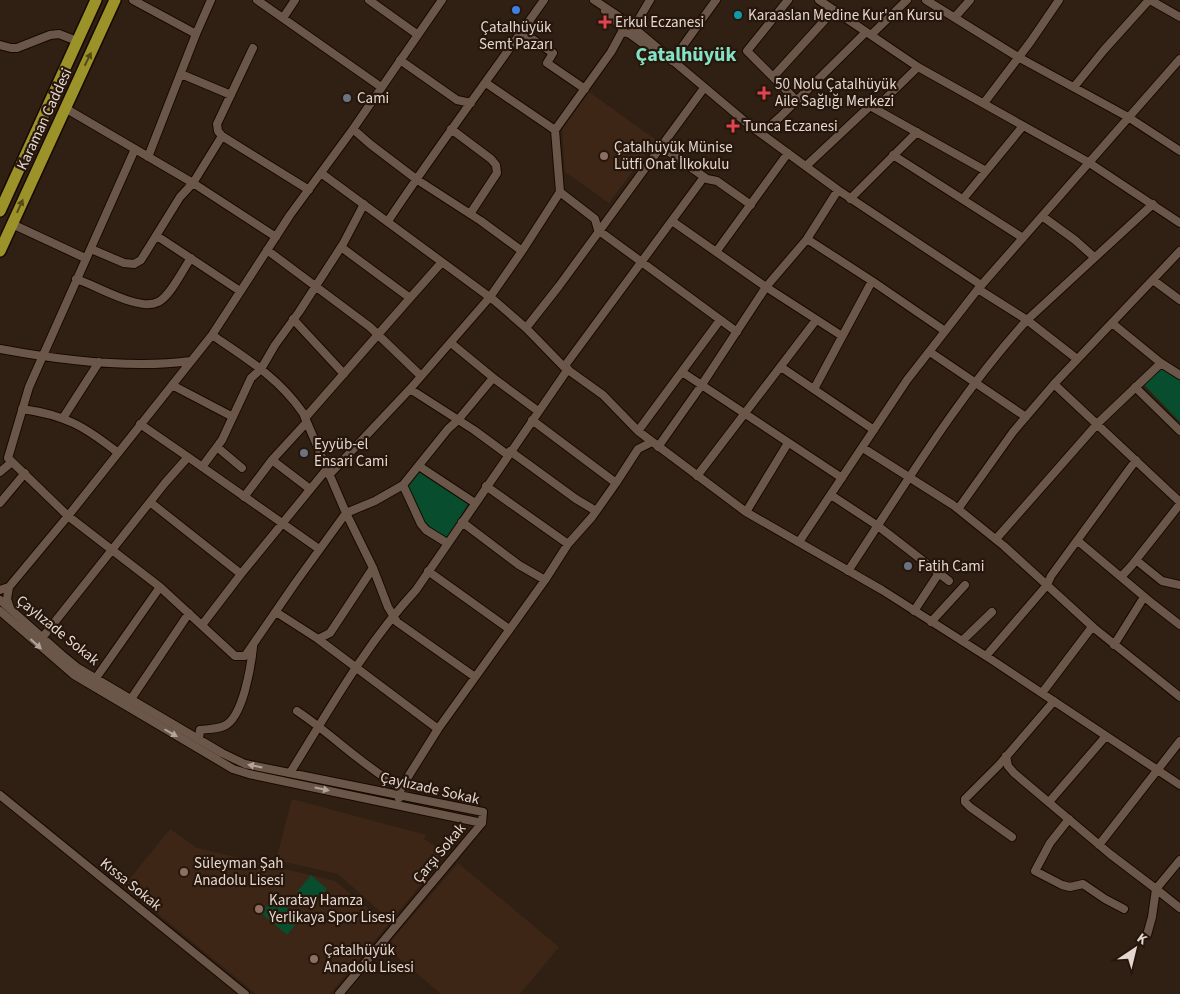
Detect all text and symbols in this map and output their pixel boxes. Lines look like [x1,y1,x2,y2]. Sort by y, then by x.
marker: Çatalhüyük Semt Pazarı [510,4,522,16]
place label: Karaaslan Medine Kur'an Kursu [748,5,943,26]
marker: Karaaslan Medine Kur'an Kursu [732,9,744,21]
place label: Erkul Eczanesi [615,12,704,33]
marker: Erkul Eczanesi [599,16,611,28]
place label: Çatalhüyük Semt Pazarı [479,17,553,55]
district label: Çatalhüyük [636,41,736,69]
one-way arrow [85,52,93,66]
street label: Karaman Caddesi [12,65,77,174]
place label: 50 Nolu Çatalhüyük Aile Sağlığı Merkezi [775,74,897,112]
marker: 50 Nolu Çatalhüyük Aile Sağlığı Merkezi [757,86,771,100]
place label: Cami [357,88,389,109]
marker: Cami [341,92,353,104]
place label: Tunca Eczanesi [743,116,838,137]
marker: Tunca Eczanesi [727,120,739,132]
place label: Çatalhüyük Münise Lütfi Onat İlkokulu [614,137,733,175]
marker: Çatalhüyük Münise Lütfi Onat İlkokulu [598,150,610,162]
one-way arrow [16,199,24,213]
place label: Eyyüb-el Ensari Cami [314,434,388,472]
marker: Eyyüb-el Ensari Cami [298,447,310,459]
place label: Fatih Cami [918,556,984,577]
marker: Fatih Cami [902,560,914,572]
street label: Çaylızade Sokak [12,590,104,671]
one-way arrow [30,638,42,650]
one-way arrow [165,728,178,737]
one-way arrow [247,762,262,770]
street label: Çaylızade Sokak [378,767,482,810]
one-way arrow [314,785,329,793]
street label: Çarşı Sokak [408,818,471,888]
street label: Kıssa Sokak [95,853,166,916]
place label: Süleyman Şah Anadolu Lisesi [194,853,284,891]
marker: Süleyman Şah Anadolu Lisesi [178,866,190,878]
place label: Karatay Hamza Yerlikaya Spor Lisesi [268,890,395,928]
marker: Karatay Hamza Yerlikaya Spor Lisesi [253,903,265,915]
north arrow [1110,924,1160,974]
text: K [1133,929,1151,950]
place label: Çatalhüyük Anadolu Lisesi [324,940,414,978]
marker: Çatalhüyük Anadolu Lisesi [308,953,320,965]

